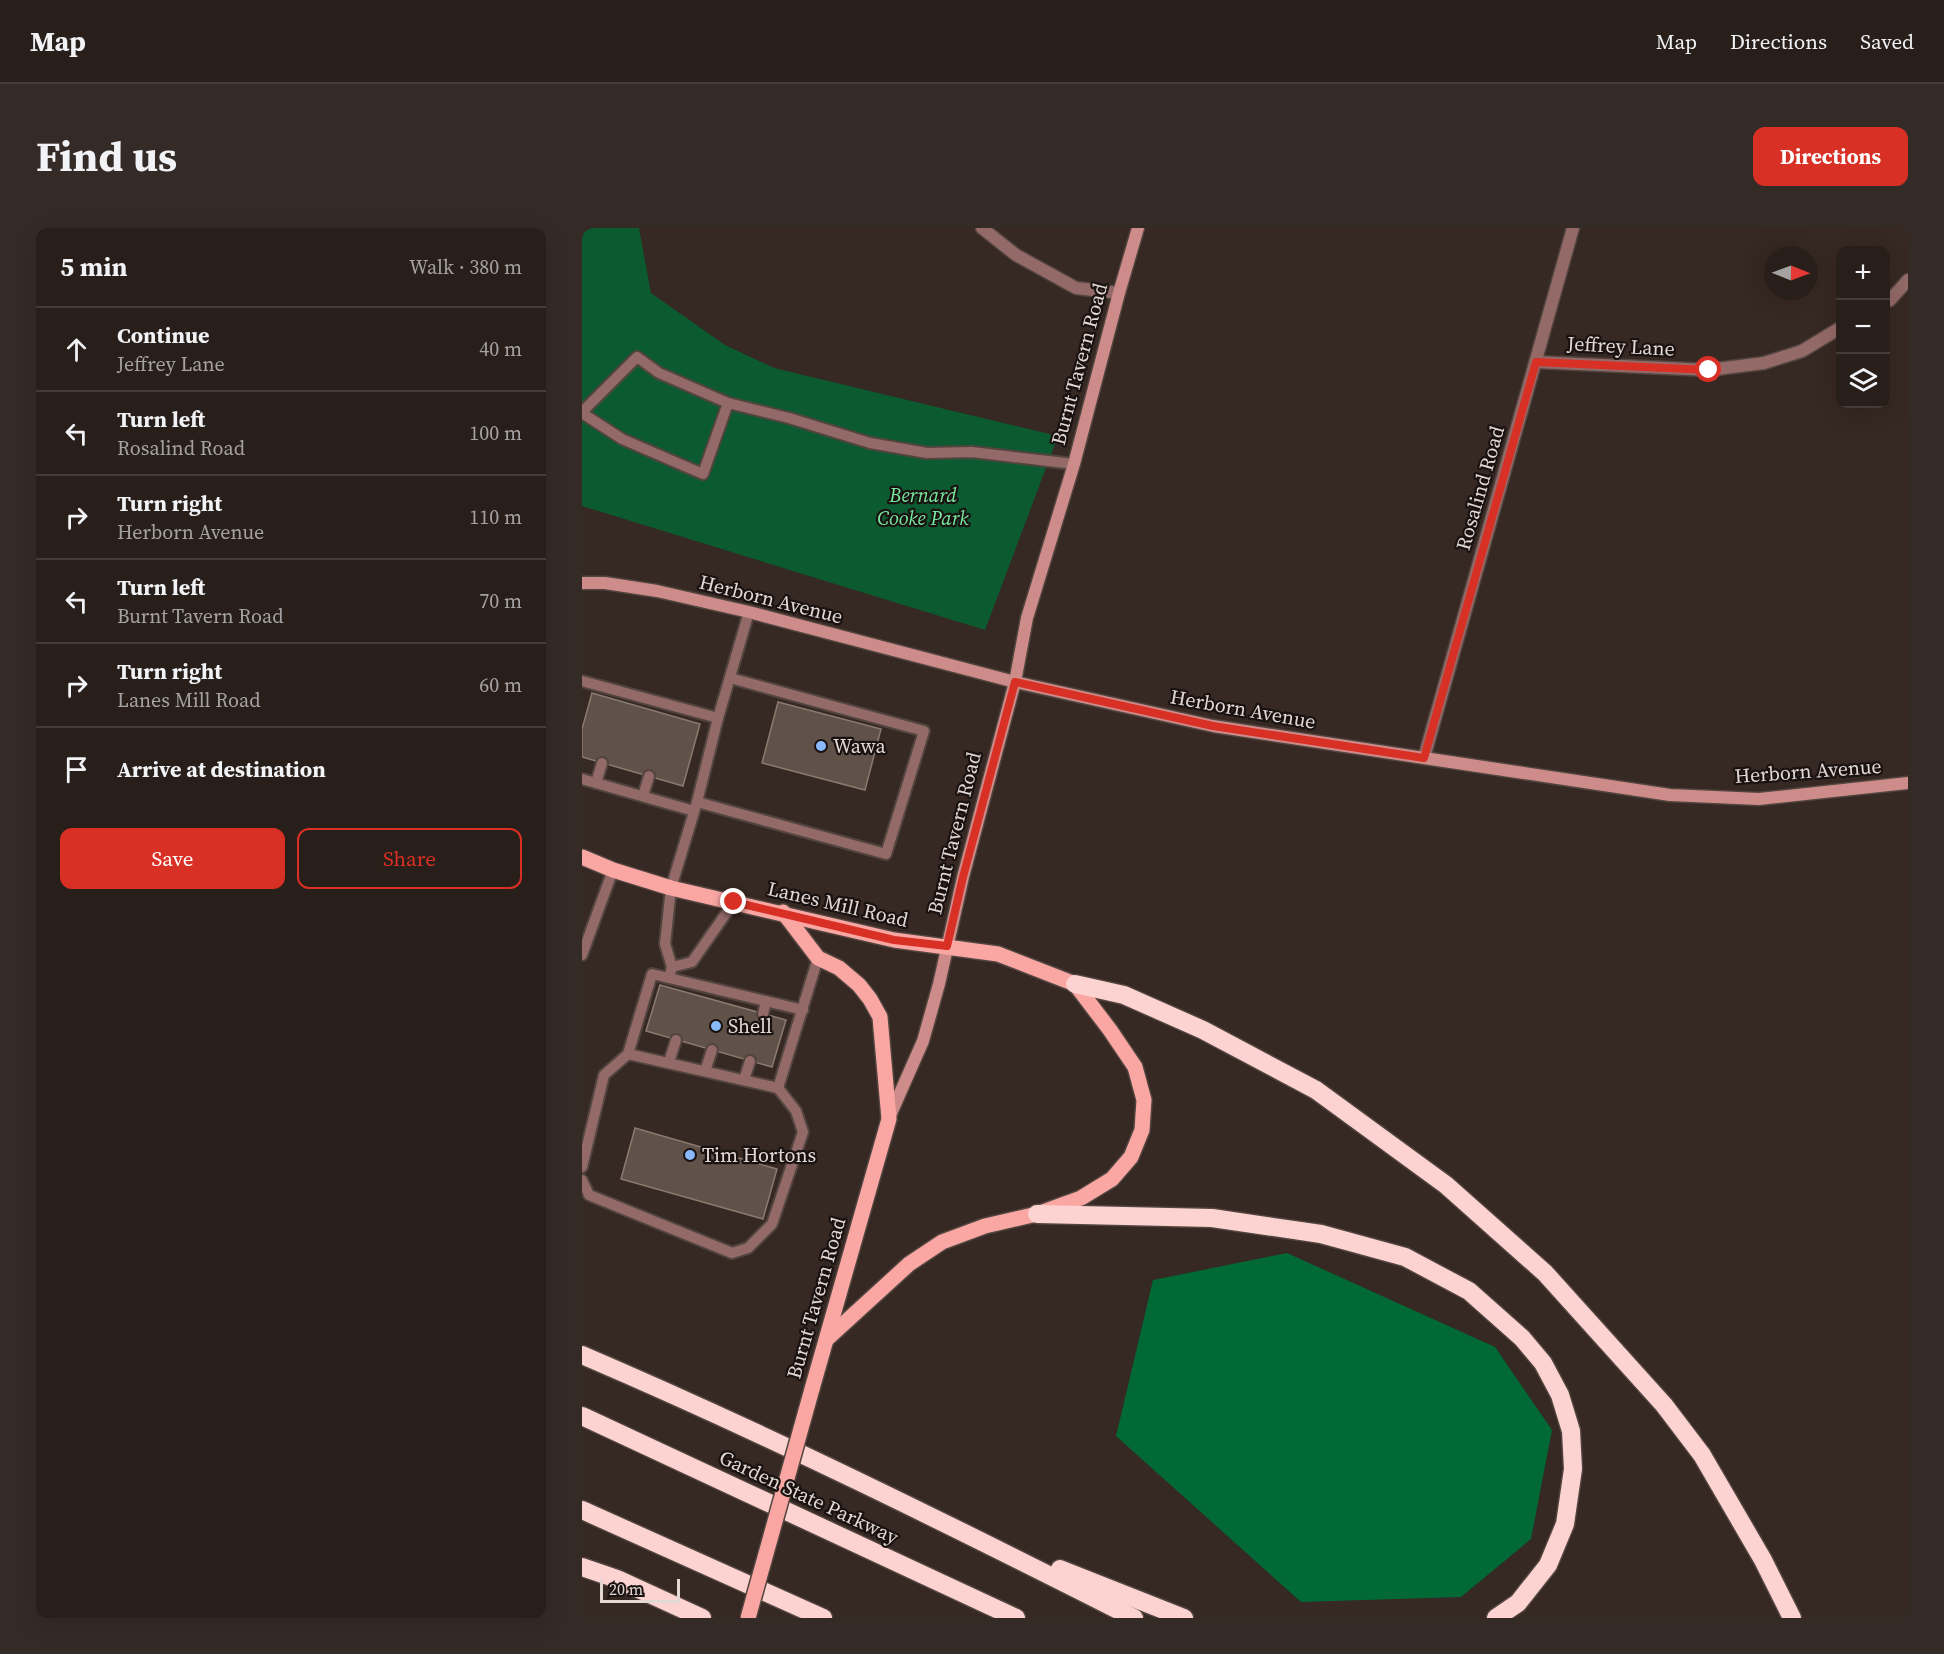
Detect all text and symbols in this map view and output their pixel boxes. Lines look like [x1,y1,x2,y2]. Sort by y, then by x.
text: Map [30,22,86,60]
text: Map [1656,27,1697,56]
text: Directions [1730,27,1827,56]
text: Saved [1860,27,1914,56]
text: Find us [36,127,177,185]
button: Directions [1753,127,1908,186]
north arrow [1764,246,1818,300]
map controls [1836,246,1890,408]
button: + [1836,246,1890,300]
text: 5 min [60,249,127,285]
text: Walk · 380 m [409,253,522,281]
street label: Burnt Tavern Road [1044,279,1114,448]
button: − [1836,300,1890,354]
text: Continue [117,320,210,350]
street label: Jeffrey Lane [1565,329,1676,363]
icon: ahead [60,333,93,366]
text: 40 m [479,335,522,363]
text: Jeffrey Lane [117,350,225,378]
button: layers [1836,354,1890,408]
route start [1695,356,1721,382]
text: Turn left [117,404,205,434]
icon: left [60,417,93,450]
text: 100 m [469,419,522,447]
street label: Rosalind Road [1449,422,1511,553]
text: Rosalind Road [117,434,245,462]
park label: Bernard Cooke Park [877,481,969,532]
text: Turn right [117,488,222,518]
icon: right [60,501,93,534]
text: 110 m [469,503,522,531]
text: Herborn Avenue [117,518,264,546]
street label: Herborn Avenue [696,568,846,630]
text: Turn left [117,572,205,602]
icon: left [60,585,93,618]
text: 70 m [479,587,522,615]
text: Burnt Tavern Road [117,602,284,630]
text: Turn right [117,656,222,686]
icon: right [60,669,93,702]
text: 60 m [479,671,522,699]
street label: Herborn Avenue [1168,682,1318,736]
text: Lanes Mill Road [117,686,261,714]
place label: Wawa [833,732,887,760]
marker: Wawa [814,739,828,753]
street label: Burnt Tavern Road [920,748,988,917]
street label: Herborn Avenue [1734,752,1882,790]
icon: arrive [60,753,93,786]
text: Arrive at destination [117,754,326,784]
button: Save [60,828,285,889]
button: Share [297,828,522,889]
street label: Lanes Mill Road [765,874,912,934]
route end [720,888,746,914]
place label: Shell [728,1012,772,1040]
marker: Shell [709,1019,723,1033]
place label: Tim Hortons [702,1141,816,1169]
marker: Tim Hortons [683,1148,697,1162]
street label: Burnt Tavern Road [780,1213,853,1382]
street label: Garden State Parkway [715,1443,904,1551]
scale bar [600,1576,680,1604]
text: 20 m [609,1578,643,1600]

